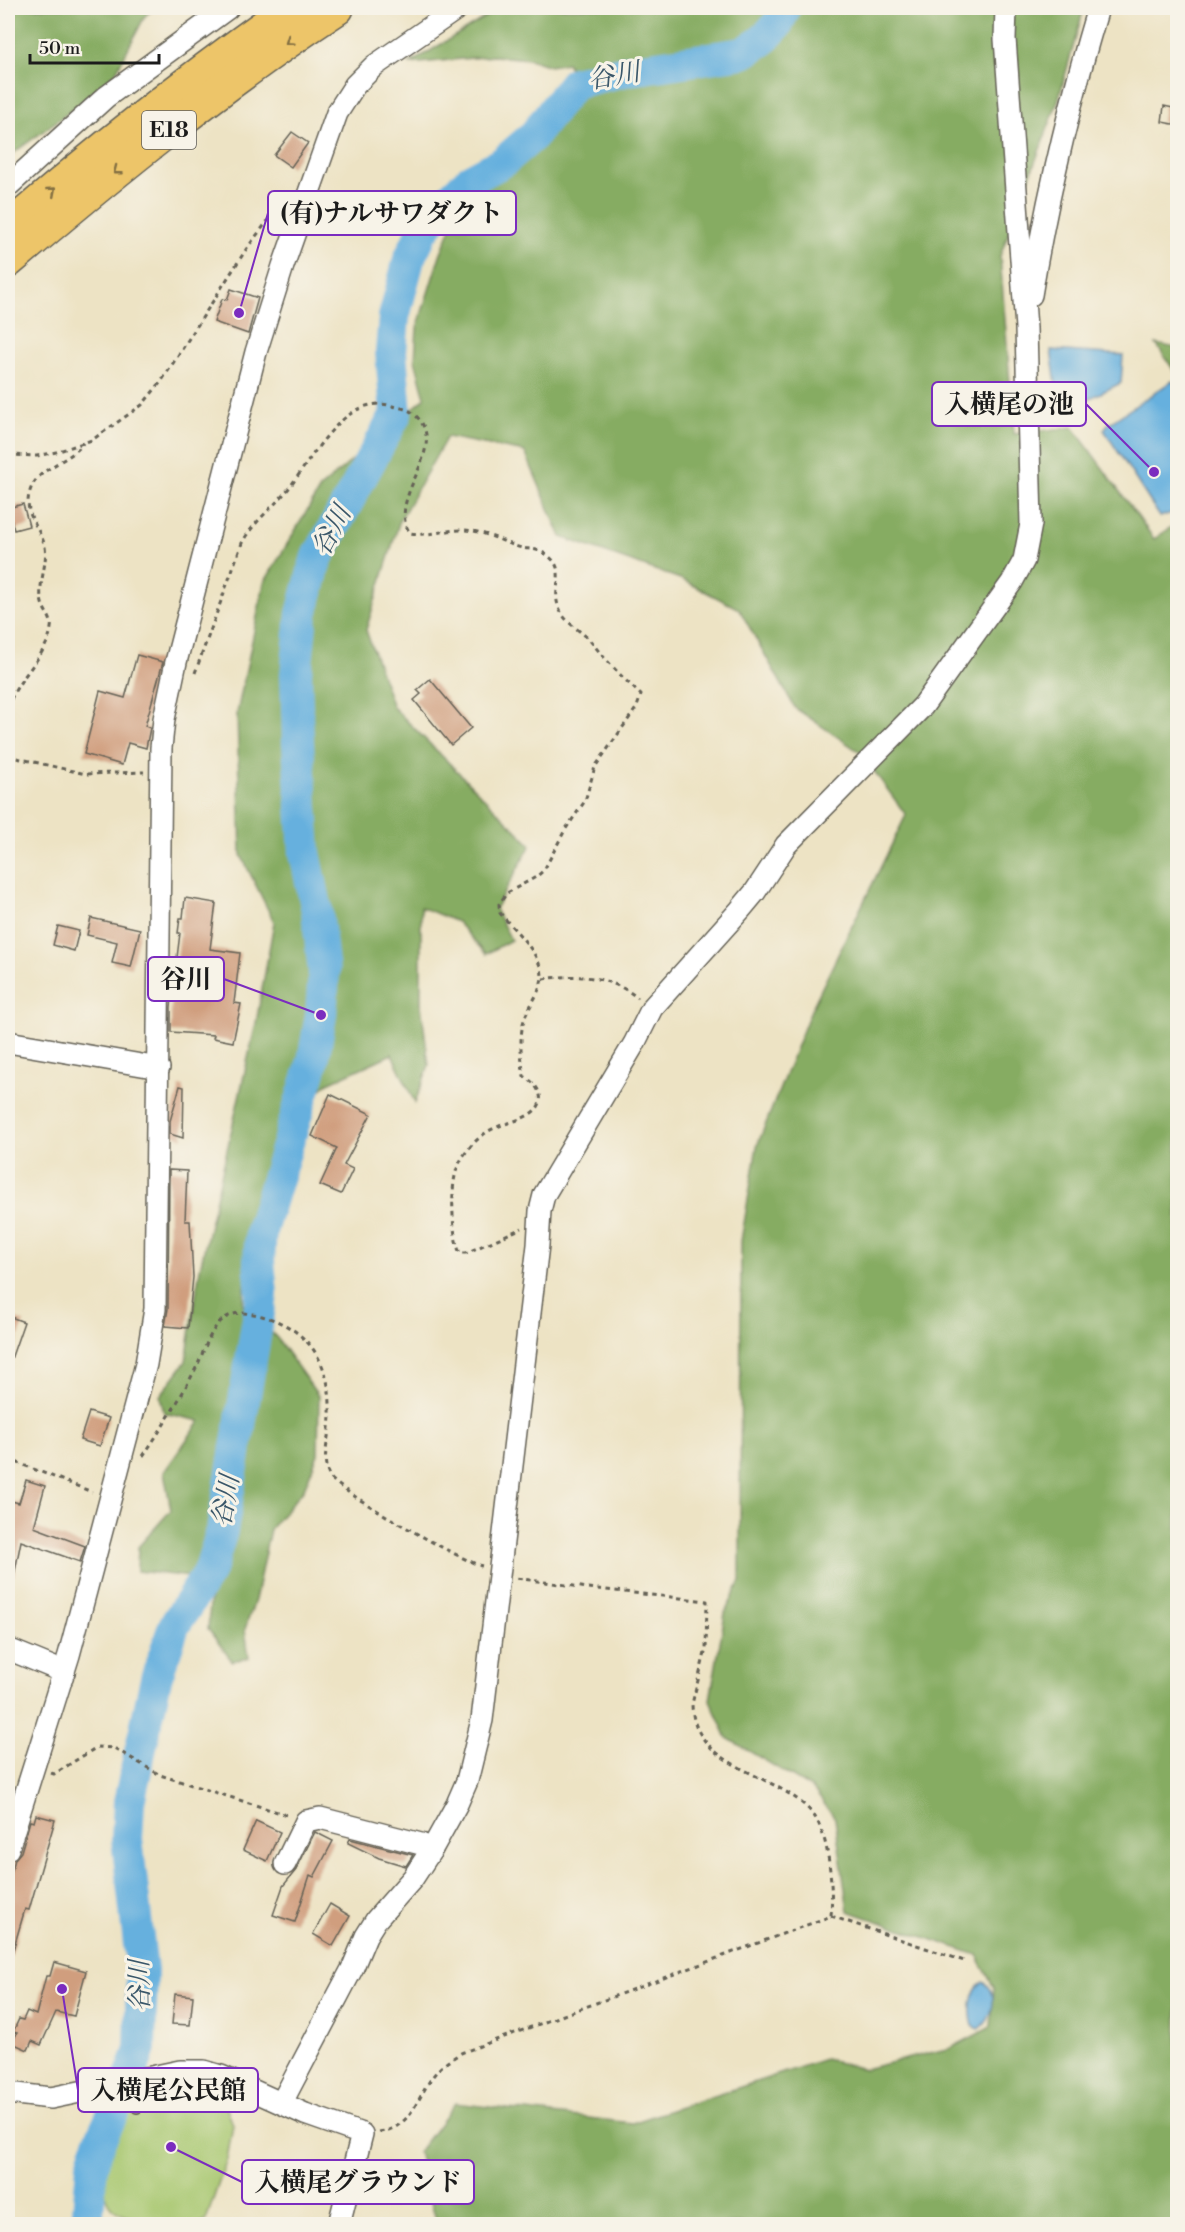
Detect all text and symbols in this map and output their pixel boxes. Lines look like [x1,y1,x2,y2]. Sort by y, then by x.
scale bar [30,27,159,65]
one-way arrow [285,34,296,45]
text: 50 m [39,37,81,60]
water label: 谷川 [586,55,645,96]
road number: E18 [142,111,196,149]
one-way arrow [112,163,123,174]
one-way arrow [45,187,56,198]
callout: (有)ナルサワダクト [268,191,516,235]
text: (有)ナルサワダクト [281,198,503,230]
callout: 入横尾の池 [932,382,1086,426]
text: 入横尾の池 [944,389,1074,421]
water label: 谷川 [306,498,360,561]
callout: 谷川 [148,957,224,1001]
text: 谷川 [160,964,212,996]
water label: 谷川 [206,1470,247,1529]
water label: 谷川 [123,1957,156,2012]
callout: 入横尾公民館 [78,2068,258,2112]
text: 入横尾公民館 [90,2075,246,2107]
callout: 入横尾グラウンド [242,2160,474,2204]
text: 入横尾グラウンド [254,2167,462,2199]

